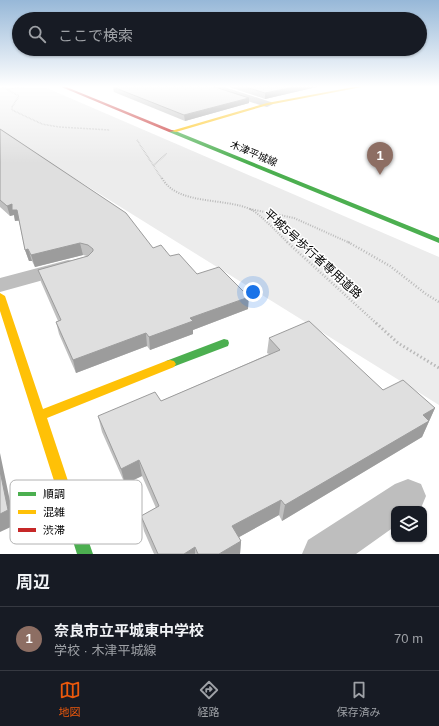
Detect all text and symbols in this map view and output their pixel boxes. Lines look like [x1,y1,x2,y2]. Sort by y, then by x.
search box [12,12,427,56]
icon: search [26,23,48,45]
text: ここで検索 [58,27,133,44]
street label: 木津平城線 [229,139,279,168]
pin: 1 [367,142,393,175]
street label: 平城5号歩行者専用道路 [261,206,365,302]
your location [243,282,263,302]
legend [10,480,142,544]
text: 順調 [43,488,65,500]
text: 混雑 [43,506,65,518]
map controls [391,506,427,542]
button: layers [391,506,427,542]
text: 渋滞 [43,524,65,536]
text: 周辺 [16,573,50,592]
text: 奈良市立平城東中学校 [54,622,204,639]
text: 1 [25,631,33,646]
text: 70 m [394,631,423,646]
text: 学校 · 木津平城線 [54,643,157,658]
tab: 地図 [59,679,81,719]
tab: 経路 [198,679,220,719]
tab: 保存済み [337,679,381,719]

